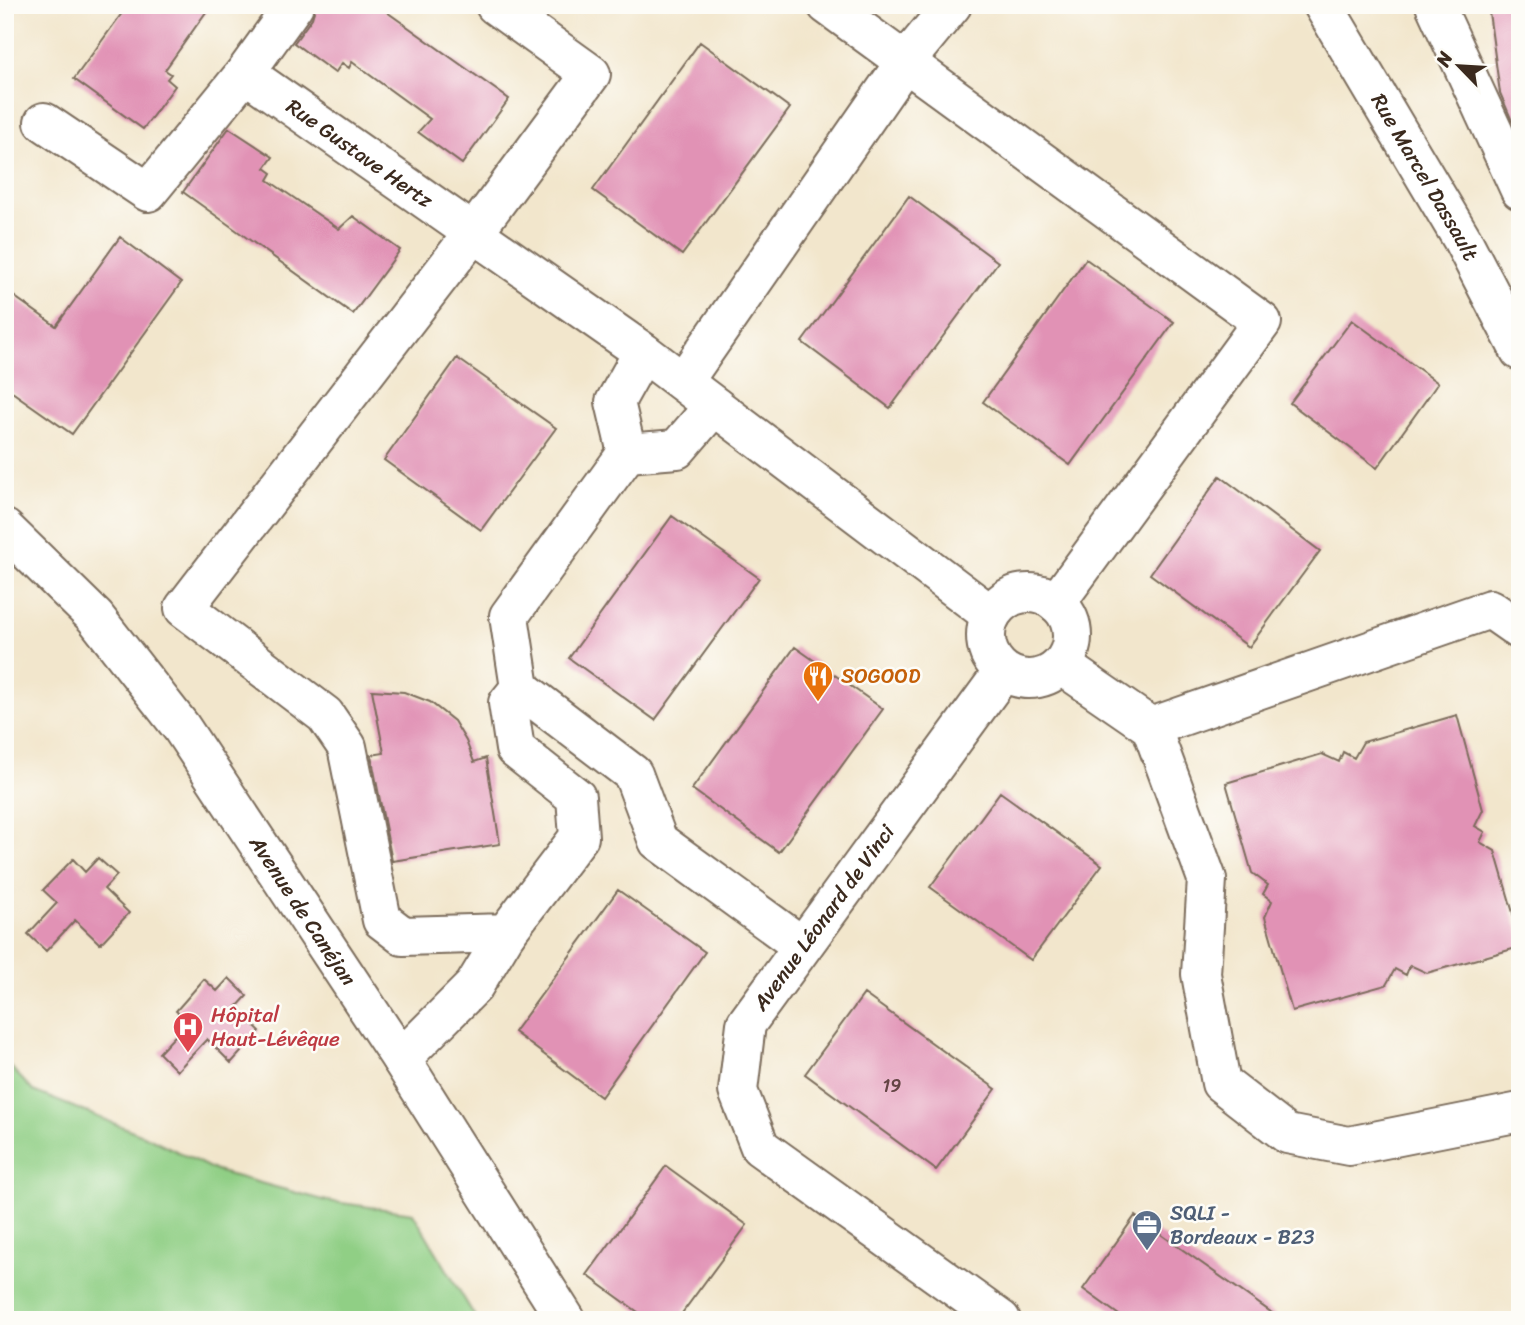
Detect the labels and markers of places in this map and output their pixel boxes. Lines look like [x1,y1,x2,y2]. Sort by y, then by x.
place label: SOGOOD [841,657,921,695]
restaurant icon: SOGOOD [801,659,835,703]
place label: Hôpital Haut-Lévêque [211,996,340,1058]
hospital icon: Hôpital Haut-Lévêque [171,1010,205,1054]
place label: SQLI - Bordeaux - B23 [1170,1194,1315,1256]
office icon: SQLI - Bordeaux - B23 [1130,1208,1164,1252]

